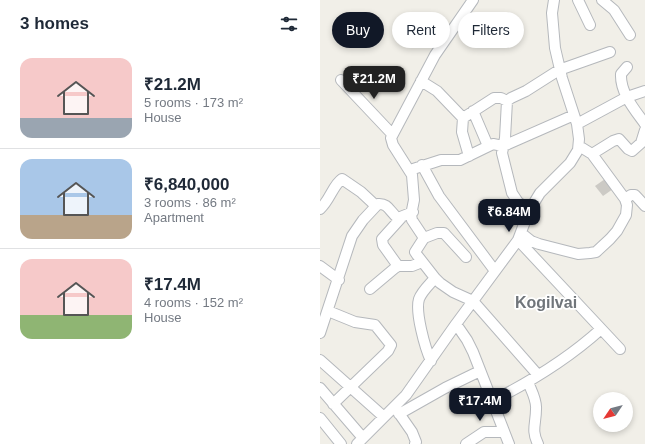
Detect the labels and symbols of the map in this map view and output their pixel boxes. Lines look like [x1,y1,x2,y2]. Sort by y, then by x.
pin: ₹21.2M [341,66,407,100]
pin: ₹6.84M [476,199,542,233]
district label: Kogilvai [515,294,577,311]
pin: ₹17.4M [447,388,513,422]
north arrow [593,392,633,432]

